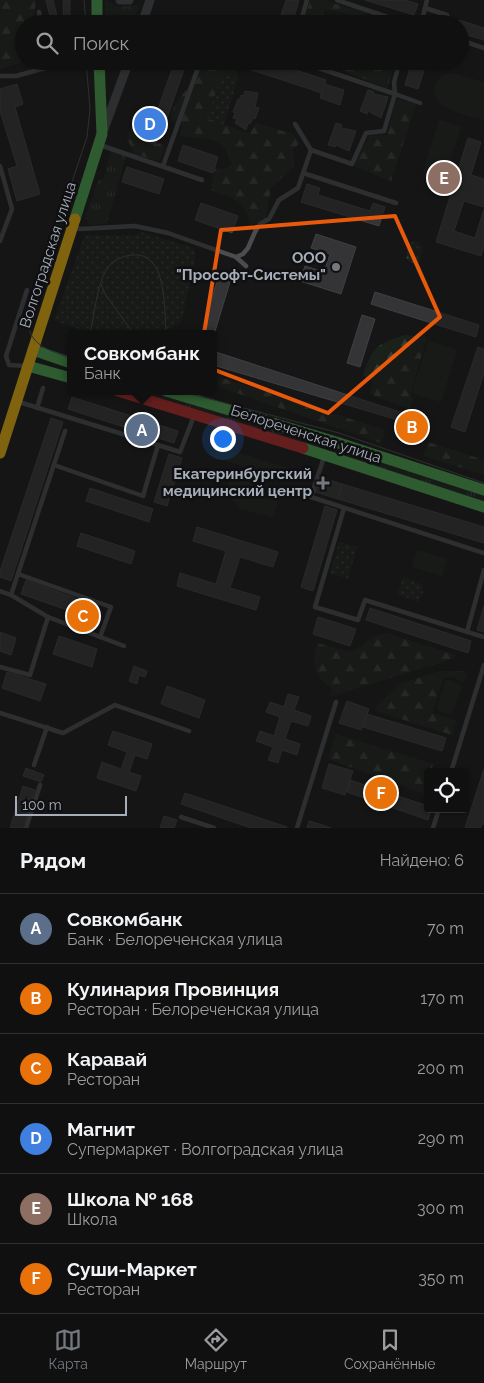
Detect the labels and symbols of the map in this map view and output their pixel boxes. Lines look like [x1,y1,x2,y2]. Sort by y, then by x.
pin: D [134,105,166,143]
pin: E [428,159,460,197]
street label: Волгоградская улица [16,180,80,330]
place label: ООО "Прософт-Системы" [176,249,326,284]
marker: ООО "Прософт-Системы" [330,261,342,273]
street label: Белореченская улица [228,401,384,467]
pin: B [396,408,428,446]
pin: A [126,411,158,449]
your location [210,426,236,452]
place label: Екатеринбургский медицинский центр [163,465,312,500]
marker: Екатеринбургский медицинский центр [316,476,330,490]
pin: C [67,597,99,635]
pin: F [365,774,397,812]
scale bar [15,793,128,816]

